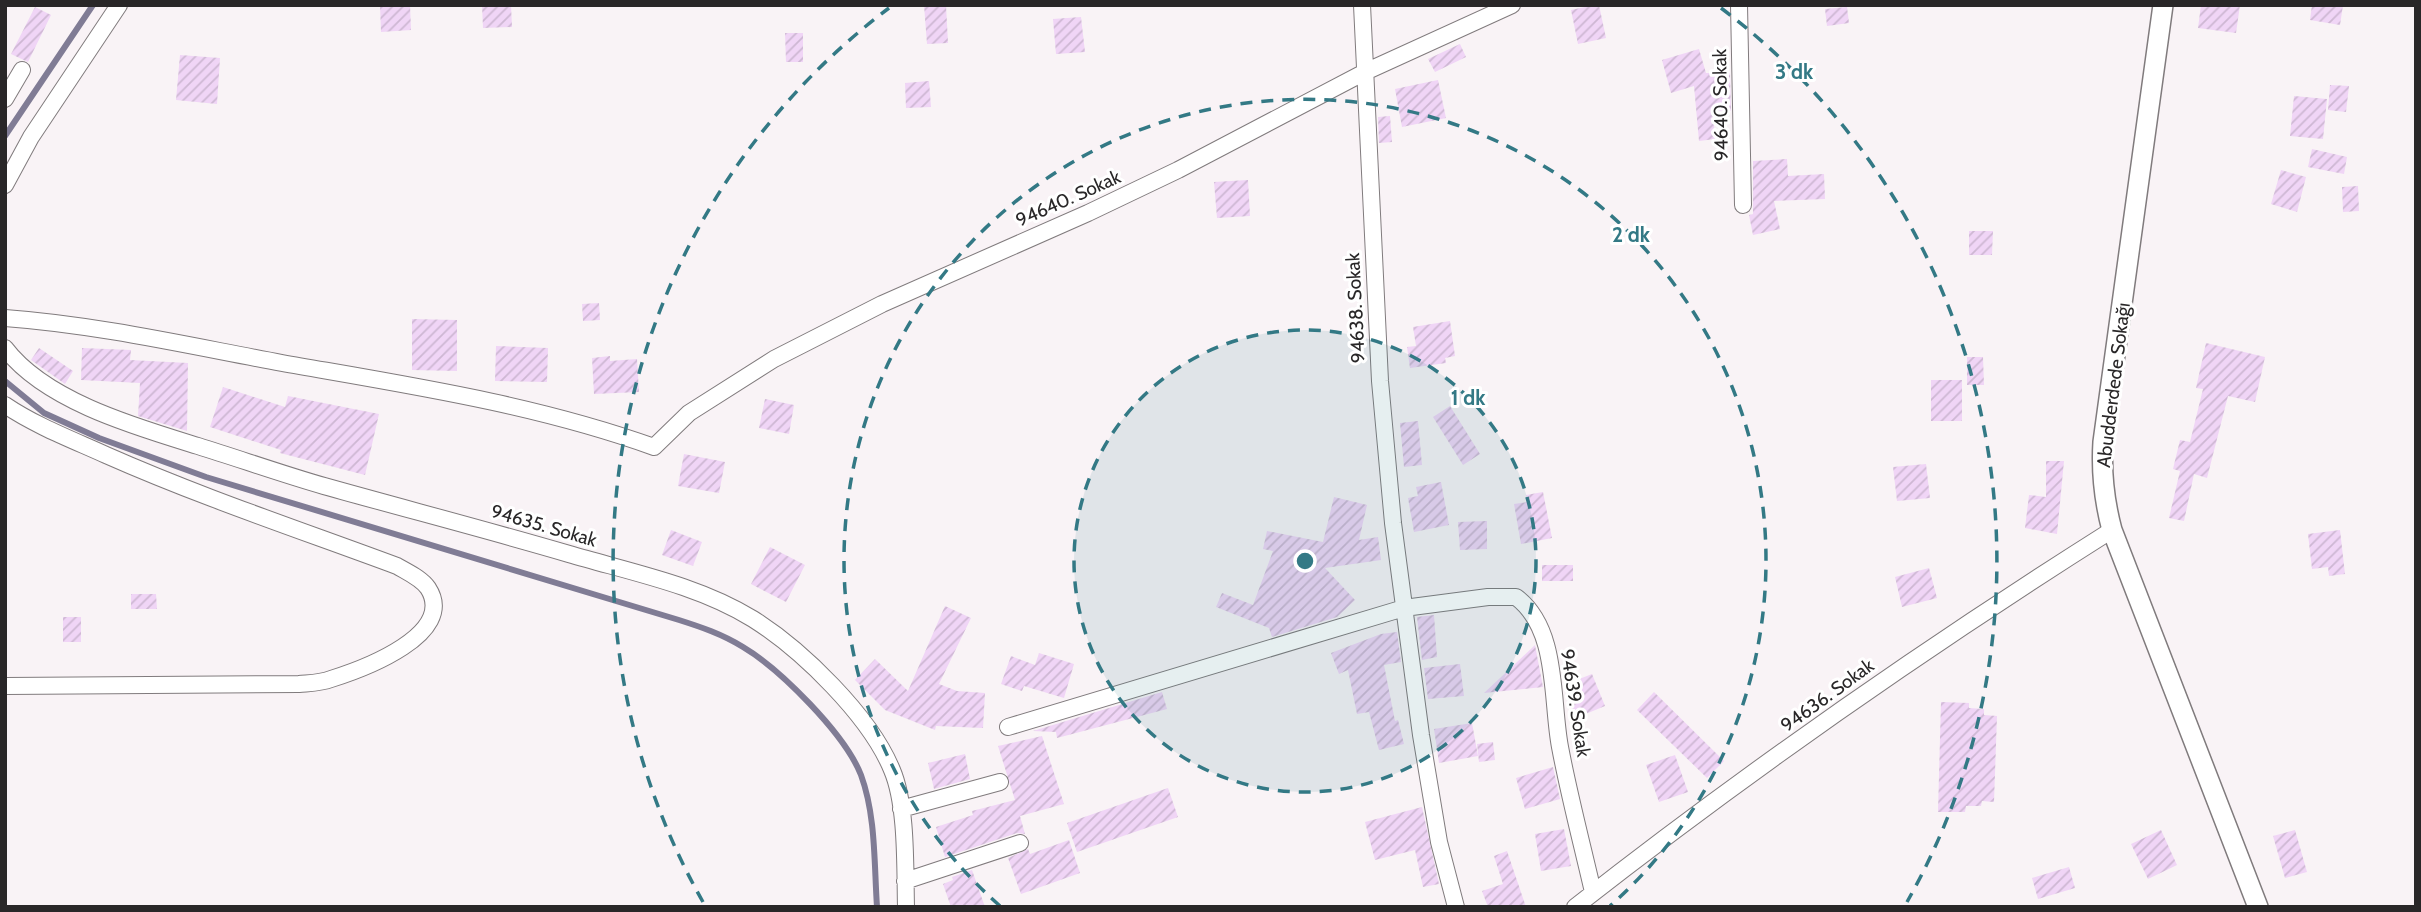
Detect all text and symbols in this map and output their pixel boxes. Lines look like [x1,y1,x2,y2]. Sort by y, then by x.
street label: 94640. Sokak [1708,48,1733,161]
text: 3 dk [1775,59,1814,84]
street label: 94640. Sokak [1012,165,1125,232]
text: 2 dk [1612,222,1651,247]
street label: 94638. Sokak [1341,252,1370,364]
street label: Abudderdede Sokağı [2092,301,2135,469]
text: 1 dk [1451,385,1486,410]
street label: 94635. Sokak [488,499,600,552]
centre of rings [1293,549,1317,573]
street label: 94639. Sokak [1556,647,1595,759]
street label: 94636. Sokak [1776,654,1879,737]

